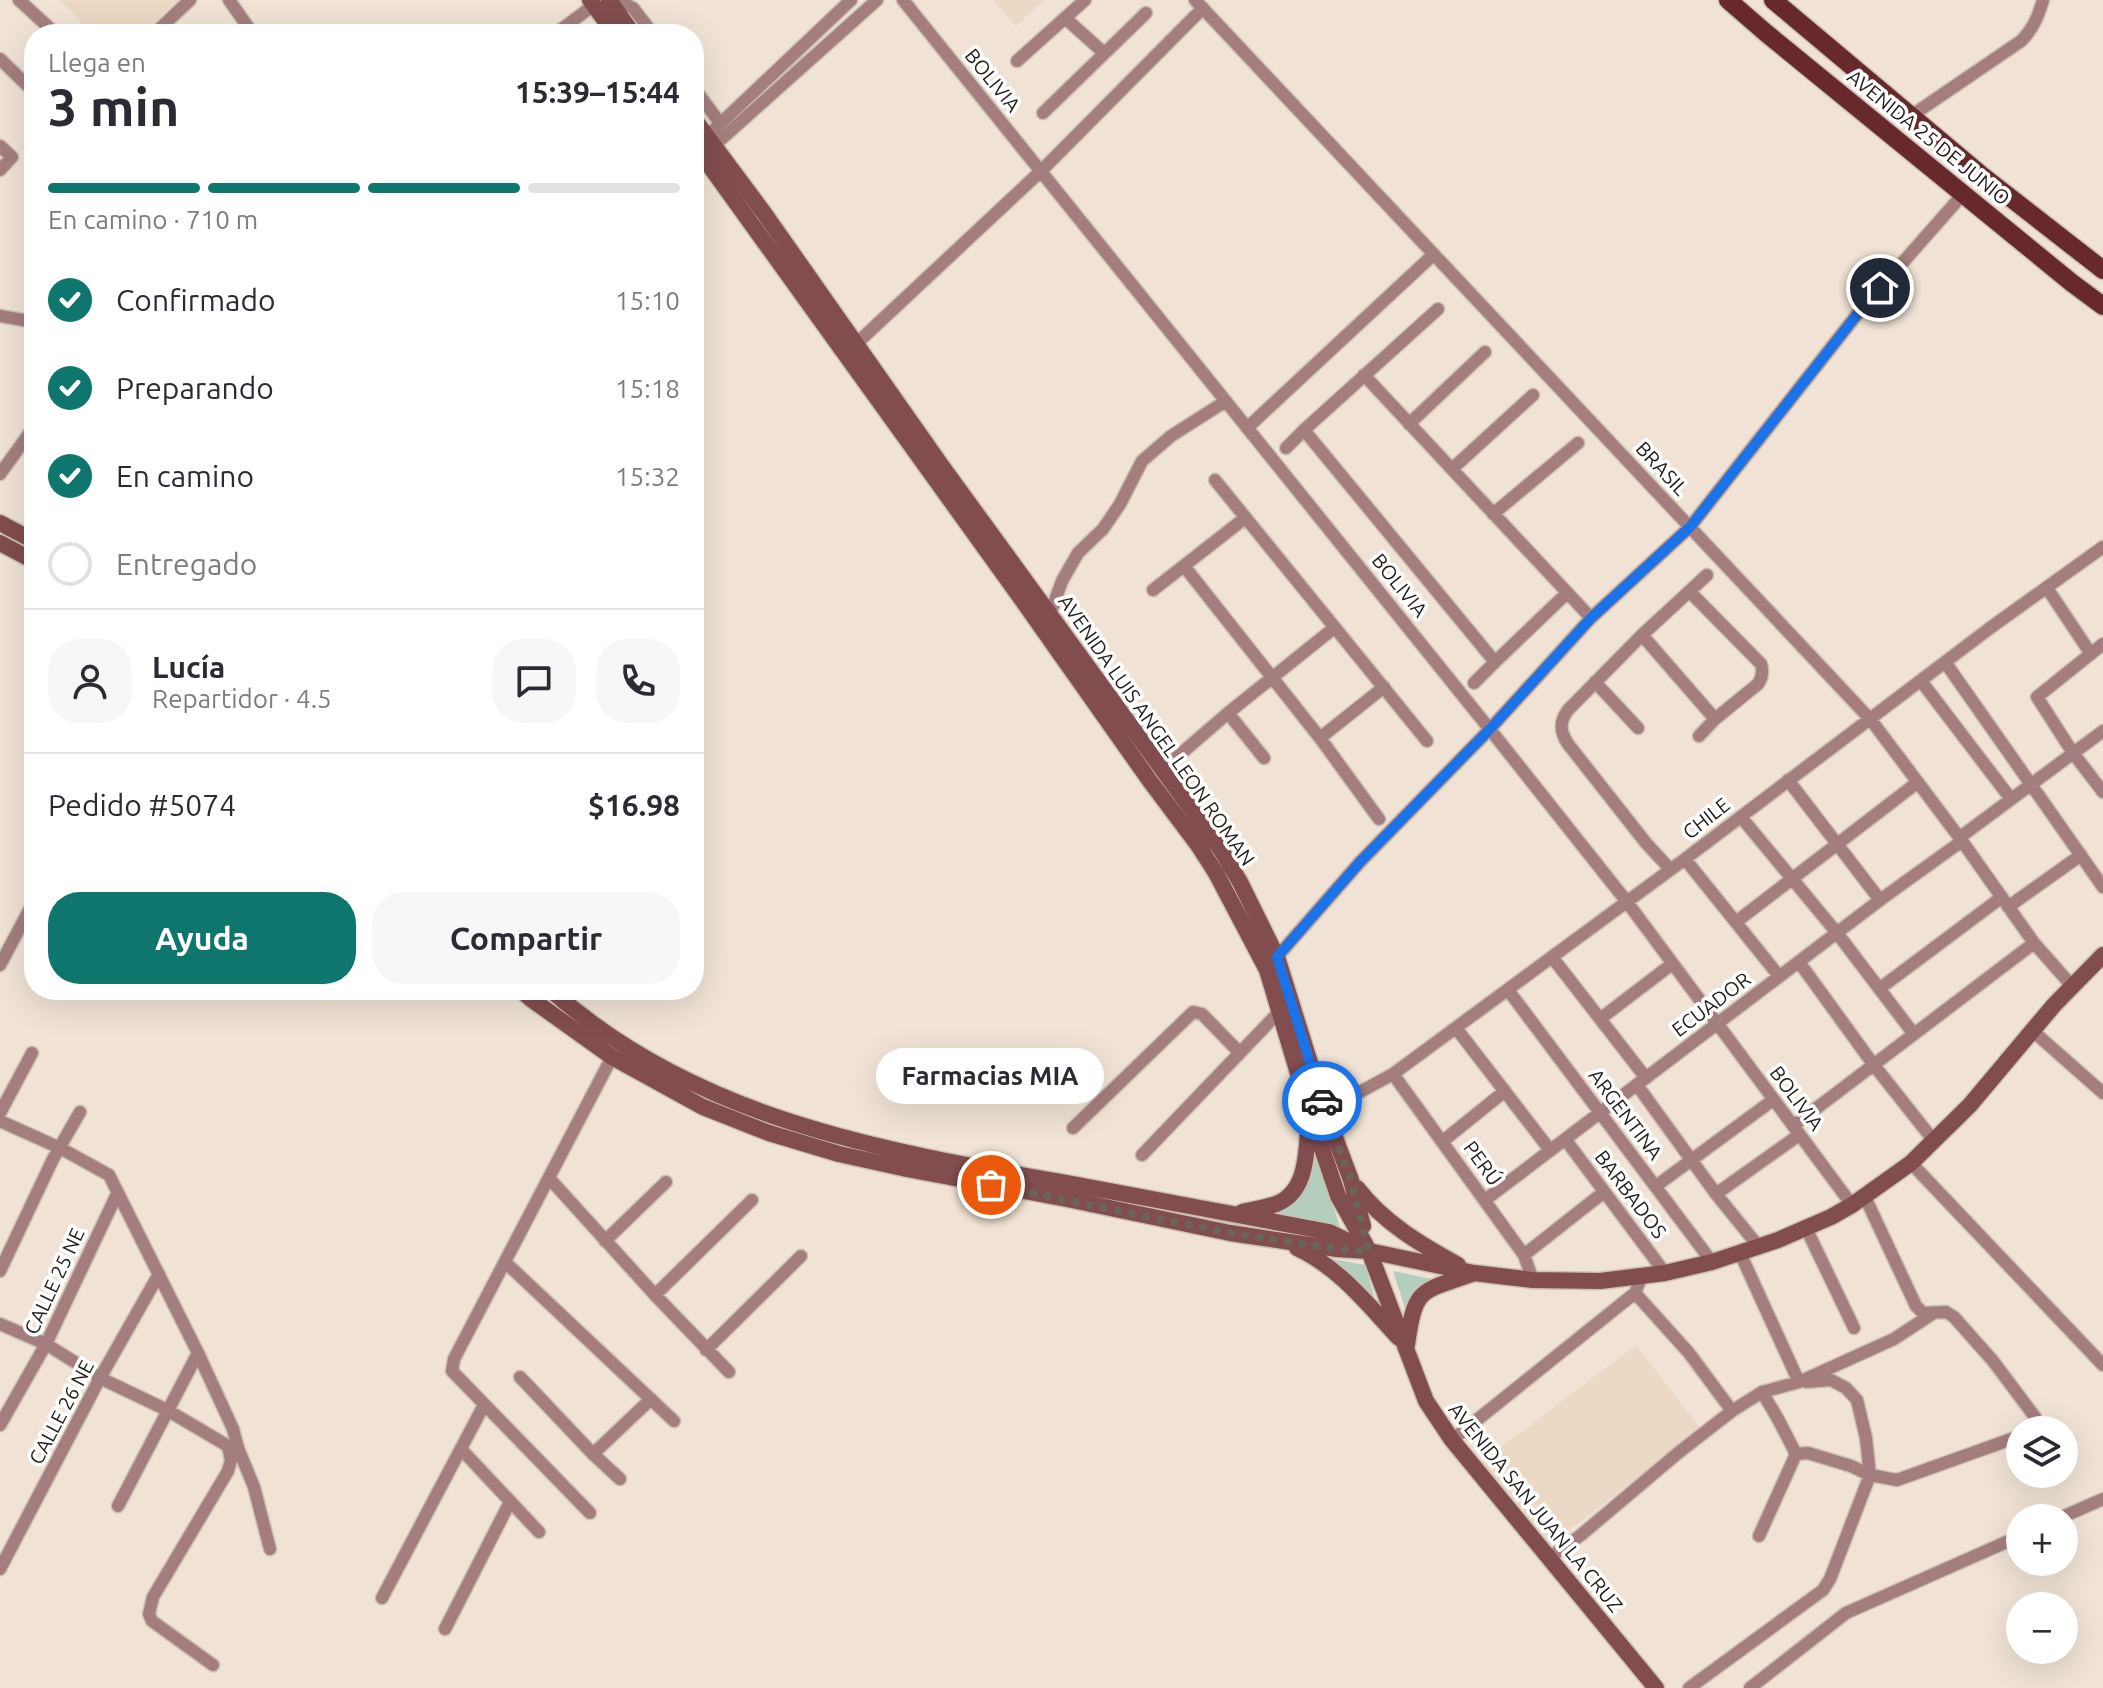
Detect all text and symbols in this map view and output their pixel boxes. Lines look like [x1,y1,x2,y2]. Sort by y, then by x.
street label: BOLIVIA [961,44,1025,116]
text: Llega en [48,48,146,77]
street label: AVENIDA 25 DE JUNIO [1843,64,2015,210]
text: 15:39–15:44 [515,75,680,109]
text: 3 min [48,78,179,136]
text: En camino · 710 m [48,205,258,234]
pin [1846,254,1914,322]
icon: home [1858,266,1902,310]
icon: check [48,278,92,322]
text: Confirmado [116,283,276,317]
text: 15:10 [615,286,680,315]
icon: check [48,366,92,410]
text: Preparando [116,371,274,405]
text: 15:18 [615,374,680,403]
street label: BRASIL [1631,436,1693,500]
icon: check [48,454,92,498]
text: En camino [116,459,254,493]
text: 15:32 [615,462,680,491]
text: Entregado [116,547,257,581]
street label: BOLIVIA [1368,549,1432,621]
street label: AVENIDA LUIS ANGEL LEON ROMAN [1054,590,1260,870]
button: person [48,639,132,723]
button: chat [492,639,576,723]
button: phone [596,639,680,723]
text: Lucía [152,650,225,684]
text: Repartidor · 4.5 [152,684,332,713]
text: Pedido #5074 [48,788,236,822]
text: $16.98 [588,788,680,822]
street label: CHILE [1678,793,1734,843]
button: Ayuda [48,892,356,984]
button: Compartir [372,892,680,984]
street label: ECUADOR [1667,967,1755,1041]
callout: Farmacias MIA [877,1049,1105,1105]
text: Farmacias MIA [901,1061,1079,1090]
courier [1282,1061,1362,1141]
street label: BOLIVIA [1765,1061,1829,1135]
street label: ARGENTINA [1584,1064,1668,1164]
icon: car [1300,1079,1344,1123]
street label: PERÚ [1459,1136,1507,1190]
street label: BARBADOS [1591,1146,1671,1242]
pin [957,1151,1025,1219]
icon: bag [969,1163,1013,1207]
street label: CALLE 25 NE [19,1224,89,1338]
street label: CALLE 26 NE [24,1356,98,1468]
street label: AVENIDA SAN JUAN LA CRUZ [1444,1398,1628,1616]
map controls [2006,1416,2078,1664]
button: layers [2006,1416,2078,1488]
button: + [2006,1504,2078,1576]
button: − [2006,1592,2078,1664]

